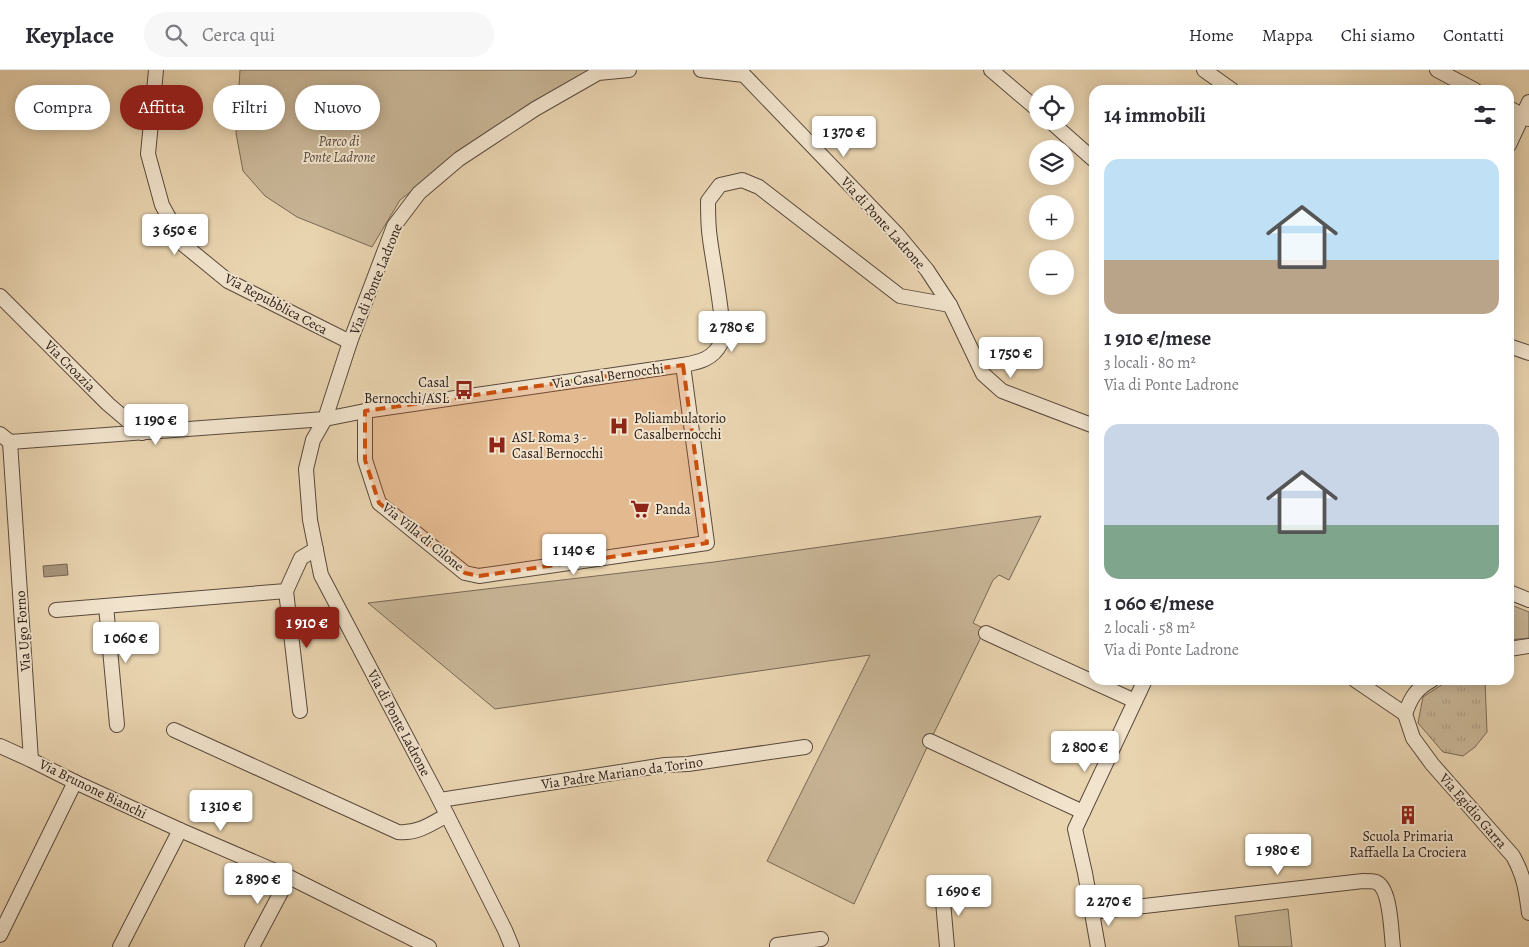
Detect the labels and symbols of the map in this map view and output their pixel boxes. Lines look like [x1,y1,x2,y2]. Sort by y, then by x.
pin: 1 370 € [798,116,890,158]
park label: Parco di Ponte Ladrone [303,132,375,167]
street label: Via di Ponte Ladrone [836,172,930,273]
pin: 3 650 € [129,214,221,256]
street label: Via di Ponte Ladrone [345,221,407,338]
street label: Via Repubblica Ceca [220,268,331,339]
pin: 2 780 € [686,310,778,353]
street label: Via Croazia [39,335,100,396]
pin: 1 750 € [965,336,1057,379]
street label: Via Casal Bernocchi [550,359,665,393]
place label: Casal Bernocchi/ASL [364,373,450,408]
bus stop icon: Casal Bernocchi/ASL [453,379,475,401]
pin: 1 190 € [110,404,202,446]
place label: Poliambulatorio Casalbernocchi [634,409,726,444]
hospital icon: Poliambulatorio Casalbernocchi [608,415,630,437]
place label: ASL Roma 3 - Casal Bernocchi [511,428,603,463]
hospital icon: ASL Roma 3 - Casal Bernocchi [486,434,508,456]
street label: Via Villa di Cilone [377,497,468,576]
supermarket icon: Panda [629,498,651,520]
place label: Panda [655,500,691,519]
pin: 1 140 € [528,534,620,576]
street label: Via Ugo Forno [11,590,35,673]
pin: 1 910 € [261,606,353,649]
pin: 1 060 € [80,622,172,664]
street label: Via di Ponte Ladrone [362,666,435,780]
pin: 2 800 € [1039,730,1131,773]
street label: Via Padre Mariano da Torino [539,752,704,794]
street label: Via Brunone Bianchi [35,754,150,823]
street label: Via Egidio Garra [1434,769,1511,853]
pin: 1 310 € [175,790,267,832]
building icon: Scuola Primaria Raffaella La Crociera [1397,804,1419,826]
place label: Scuola Primaria Raffaella La Crociera [1349,827,1467,862]
pin: 1 980 € [1232,834,1324,876]
pin: 2 890 € [212,862,304,905]
pin: 1 690 € [913,874,1005,917]
pin: 2 270 € [1063,884,1155,927]

